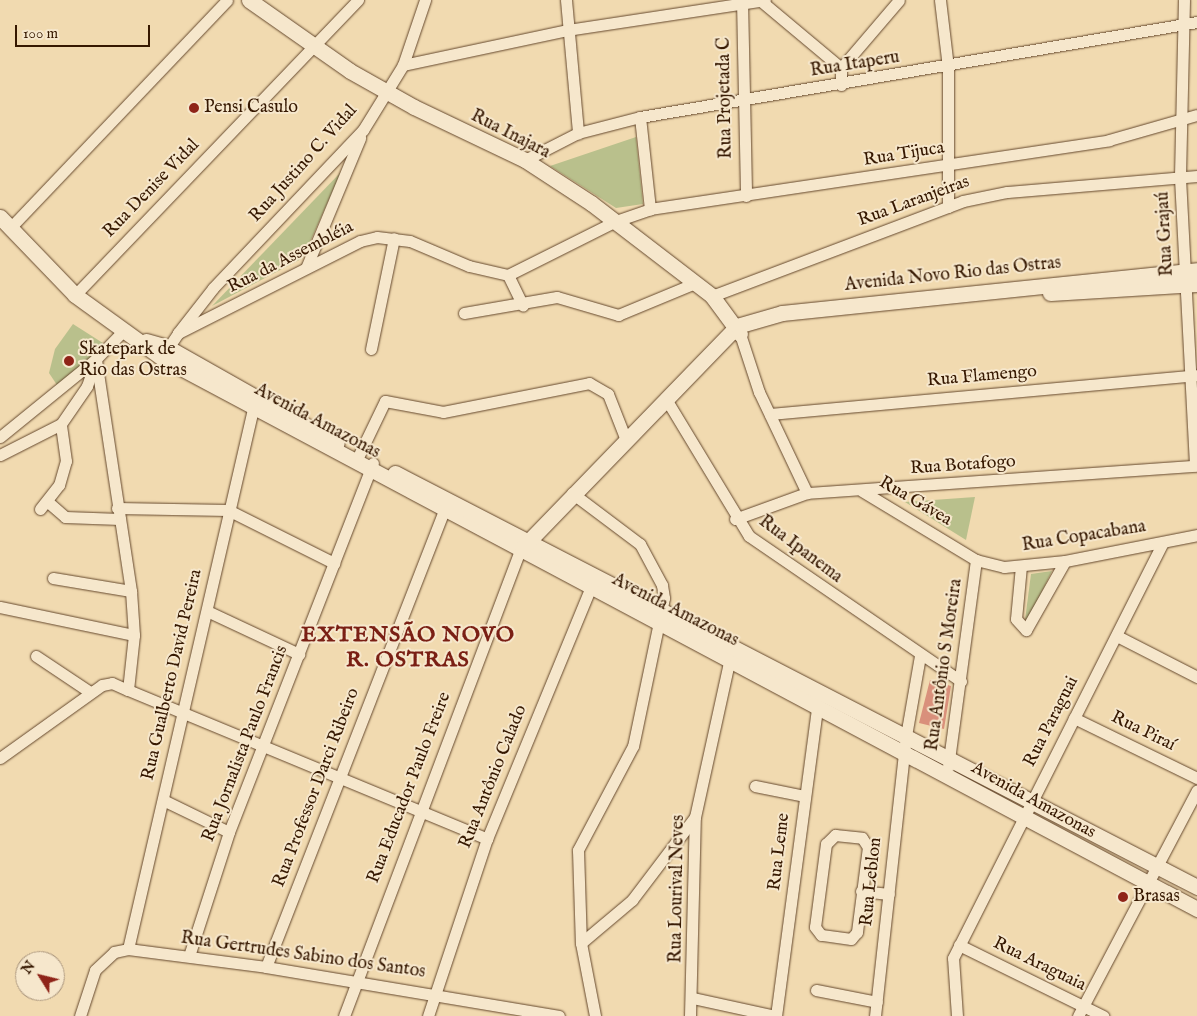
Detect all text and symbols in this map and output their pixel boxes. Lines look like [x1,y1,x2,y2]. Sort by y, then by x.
scale bar [18,15,152,47]
text: 100 m [23,24,58,43]
street label: Rua Projetada C [714,37,738,159]
street label: Rua Itaperu [809,47,901,83]
place label: Pensi Casulo [204,97,298,119]
street label: Rua Justino C. Vidal [246,101,362,227]
marker: Pensi Casulo [188,102,200,114]
street label: Rua Inajara [467,106,553,164]
street label: Rua Denise Vidal [99,135,205,243]
street label: Rua Tijuca [862,138,946,172]
street label: Rua Laranjeiras [855,172,973,232]
street label: Rua Grajaú [1153,191,1179,277]
street label: Rua da Assembléia [225,217,357,299]
street label: Avenida Novo Rio das Ostras [844,253,1062,297]
place label: Skatepark de Rio das Ostras [79,340,187,382]
marker: Skatepark de Rio das Ostras [63,355,75,367]
street label: Rua Flamengo [926,361,1038,393]
street label: Avenida Amazonas [251,380,383,464]
street label: Rua Botafogo [910,452,1016,480]
street label: Rua Gávea [875,473,955,531]
street label: Rua Ipanema [754,511,846,589]
street label: Rua Copacabana [1021,517,1147,557]
street label: Rua Gualberto David Pereira [138,567,208,783]
street label: Avenida Amazonas [608,570,742,652]
street label: Rua Antônio S Moreira [922,578,968,752]
district label: EXTENSÃO NOVO R. OSTRAS [299,622,517,674]
street label: Rua Jornalista Paulo Francis [198,643,294,845]
street label: Rua Paraguai [1020,673,1084,771]
street label: Rua Professor Darci Ribeiro [269,685,365,891]
street label: Rua Educador Paulo Freire [364,689,456,887]
street label: Rua Antônio Calado [455,702,533,852]
street label: Rua Piraí [1107,707,1179,757]
street label: Avenida Amazonas [967,758,1099,844]
street label: Rua Leme [765,812,795,892]
street label: Rua Lourival Neves [666,815,690,963]
street label: Rua Leblon [857,836,887,928]
place label: Brasas [1133,886,1180,908]
marker: Brasas [1117,891,1129,903]
street label: Rua Gertrudes Sabino dos Santos [179,928,427,984]
street label: Rua Araguaia [989,933,1089,997]
north arrow [15,951,65,1001]
text: N [18,958,40,978]

